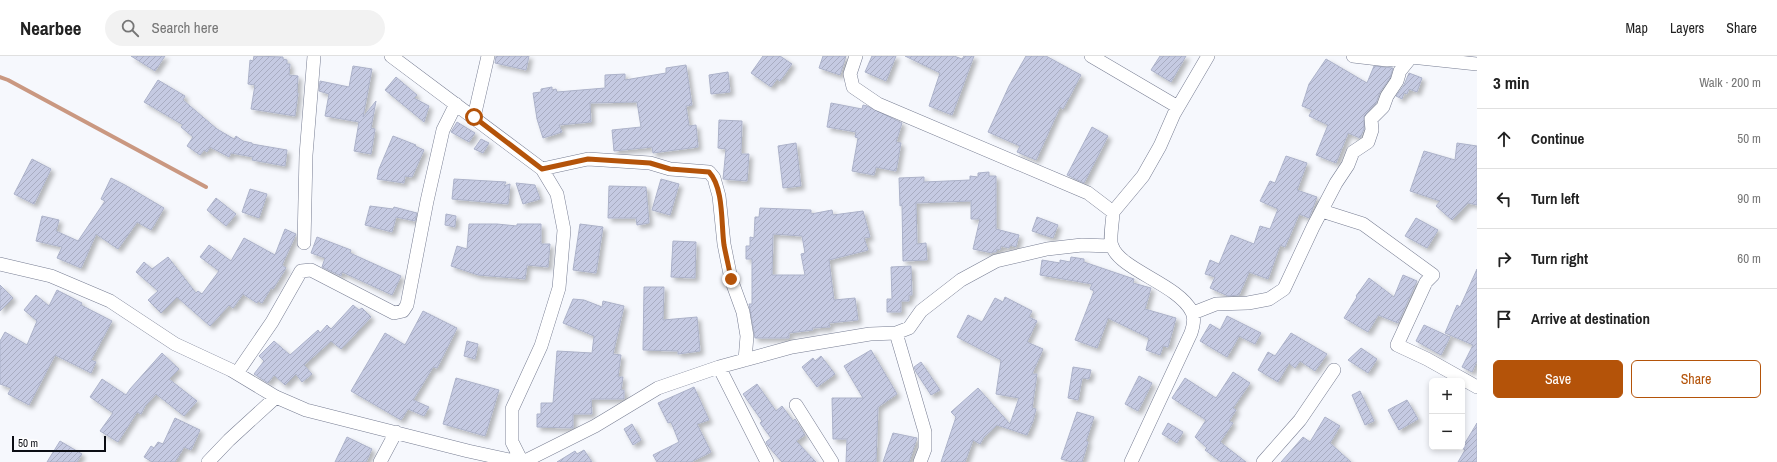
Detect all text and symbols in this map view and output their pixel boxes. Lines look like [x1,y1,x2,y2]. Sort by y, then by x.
search box [105,10,385,46]
text: Nearbee [20,15,81,41]
icon: search [119,17,141,39]
text: Search here [151,17,219,38]
text: Map [1626,19,1648,37]
text: Layers [1670,19,1704,37]
text: Share [1726,19,1757,37]
text: 3 min [1493,71,1529,94]
text: Walk · 200 m [1699,74,1761,91]
route start [465,108,483,126]
icon: ahead [1493,128,1515,150]
text: Continue [1531,128,1584,149]
text: 50 m [1737,130,1761,147]
icon: left [1493,188,1515,210]
text: Turn left [1531,188,1579,209]
text: 90 m [1737,190,1761,207]
icon: right [1493,248,1515,270]
text: Turn right [1531,248,1588,269]
text: 60 m [1737,250,1761,267]
route end [722,270,740,288]
icon: arrive [1493,308,1515,330]
text: Arrive at destination [1531,308,1650,329]
button: Save [1493,360,1623,398]
button: Share [1631,360,1761,398]
map controls [1429,378,1465,450]
button: + [1429,378,1465,414]
button: − [1429,414,1465,450]
scale bar [12,434,106,453]
text: 50 m [18,436,38,450]

